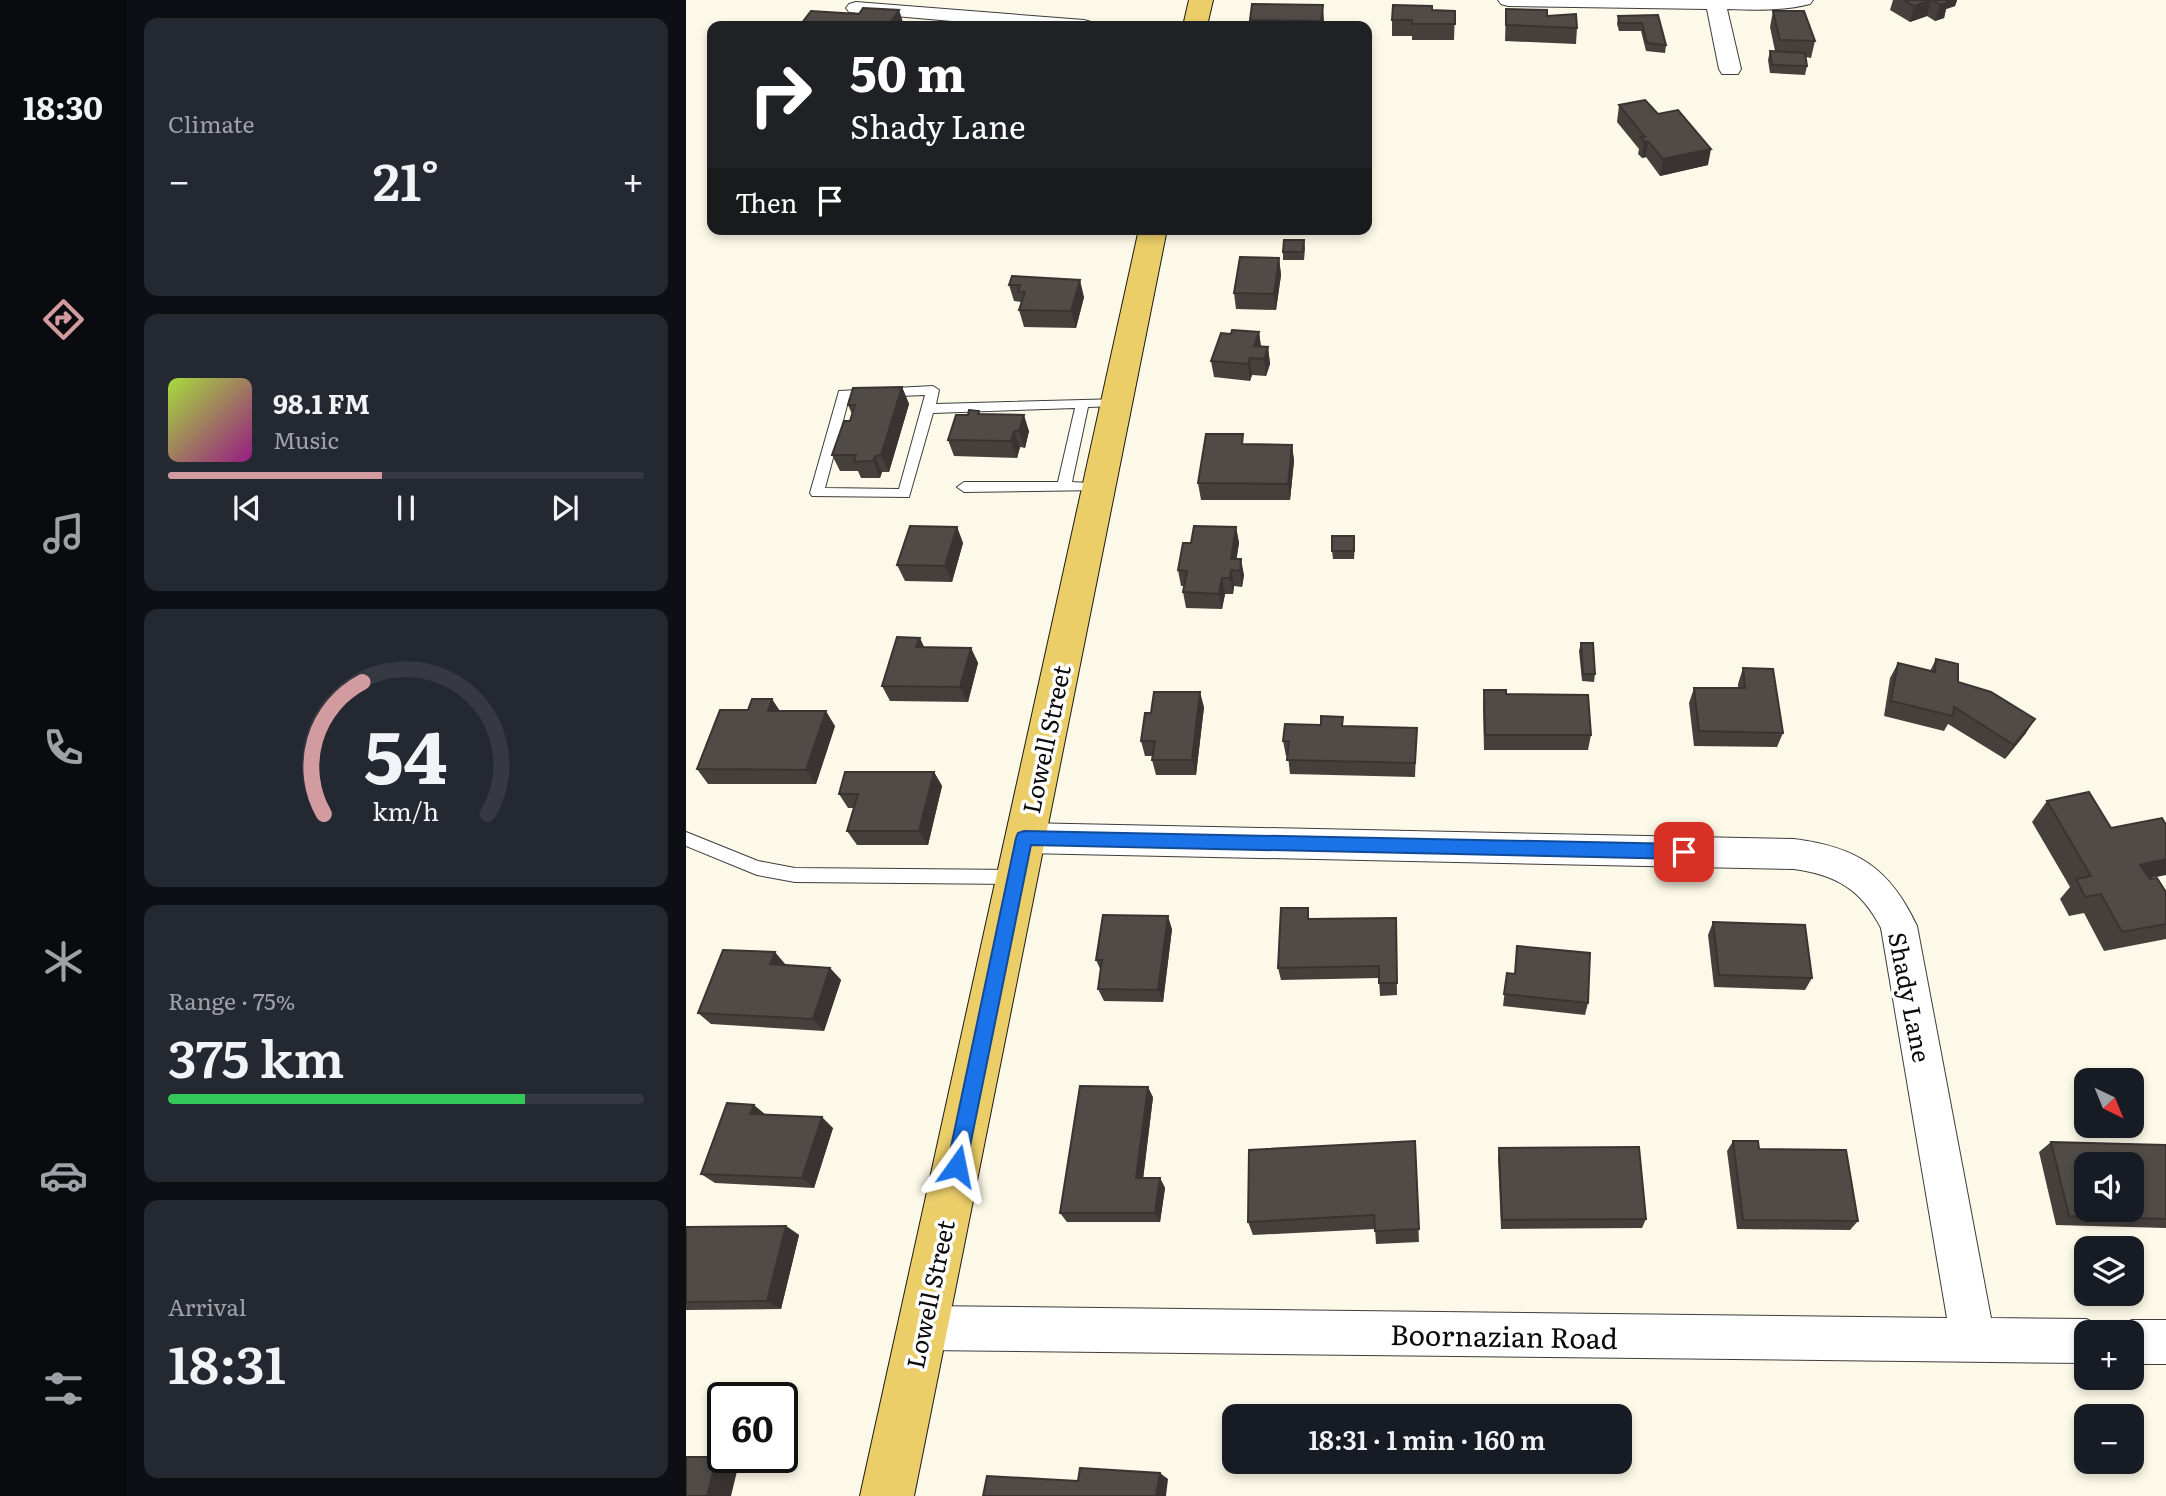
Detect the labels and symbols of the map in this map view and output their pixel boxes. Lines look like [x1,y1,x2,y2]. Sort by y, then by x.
street label: Lowell Street [1012,661,1078,817]
pin [1654,822,1714,882]
street label: Shady Lane [1881,929,1941,1065]
north arrow [2074,1068,2144,1138]
position arrow [920,1129,994,1203]
street label: Lowell Street [896,1216,962,1372]
street label: Boornazian Road [1390,1312,1618,1358]
speed limit sign: 60 [707,1382,798,1473]

